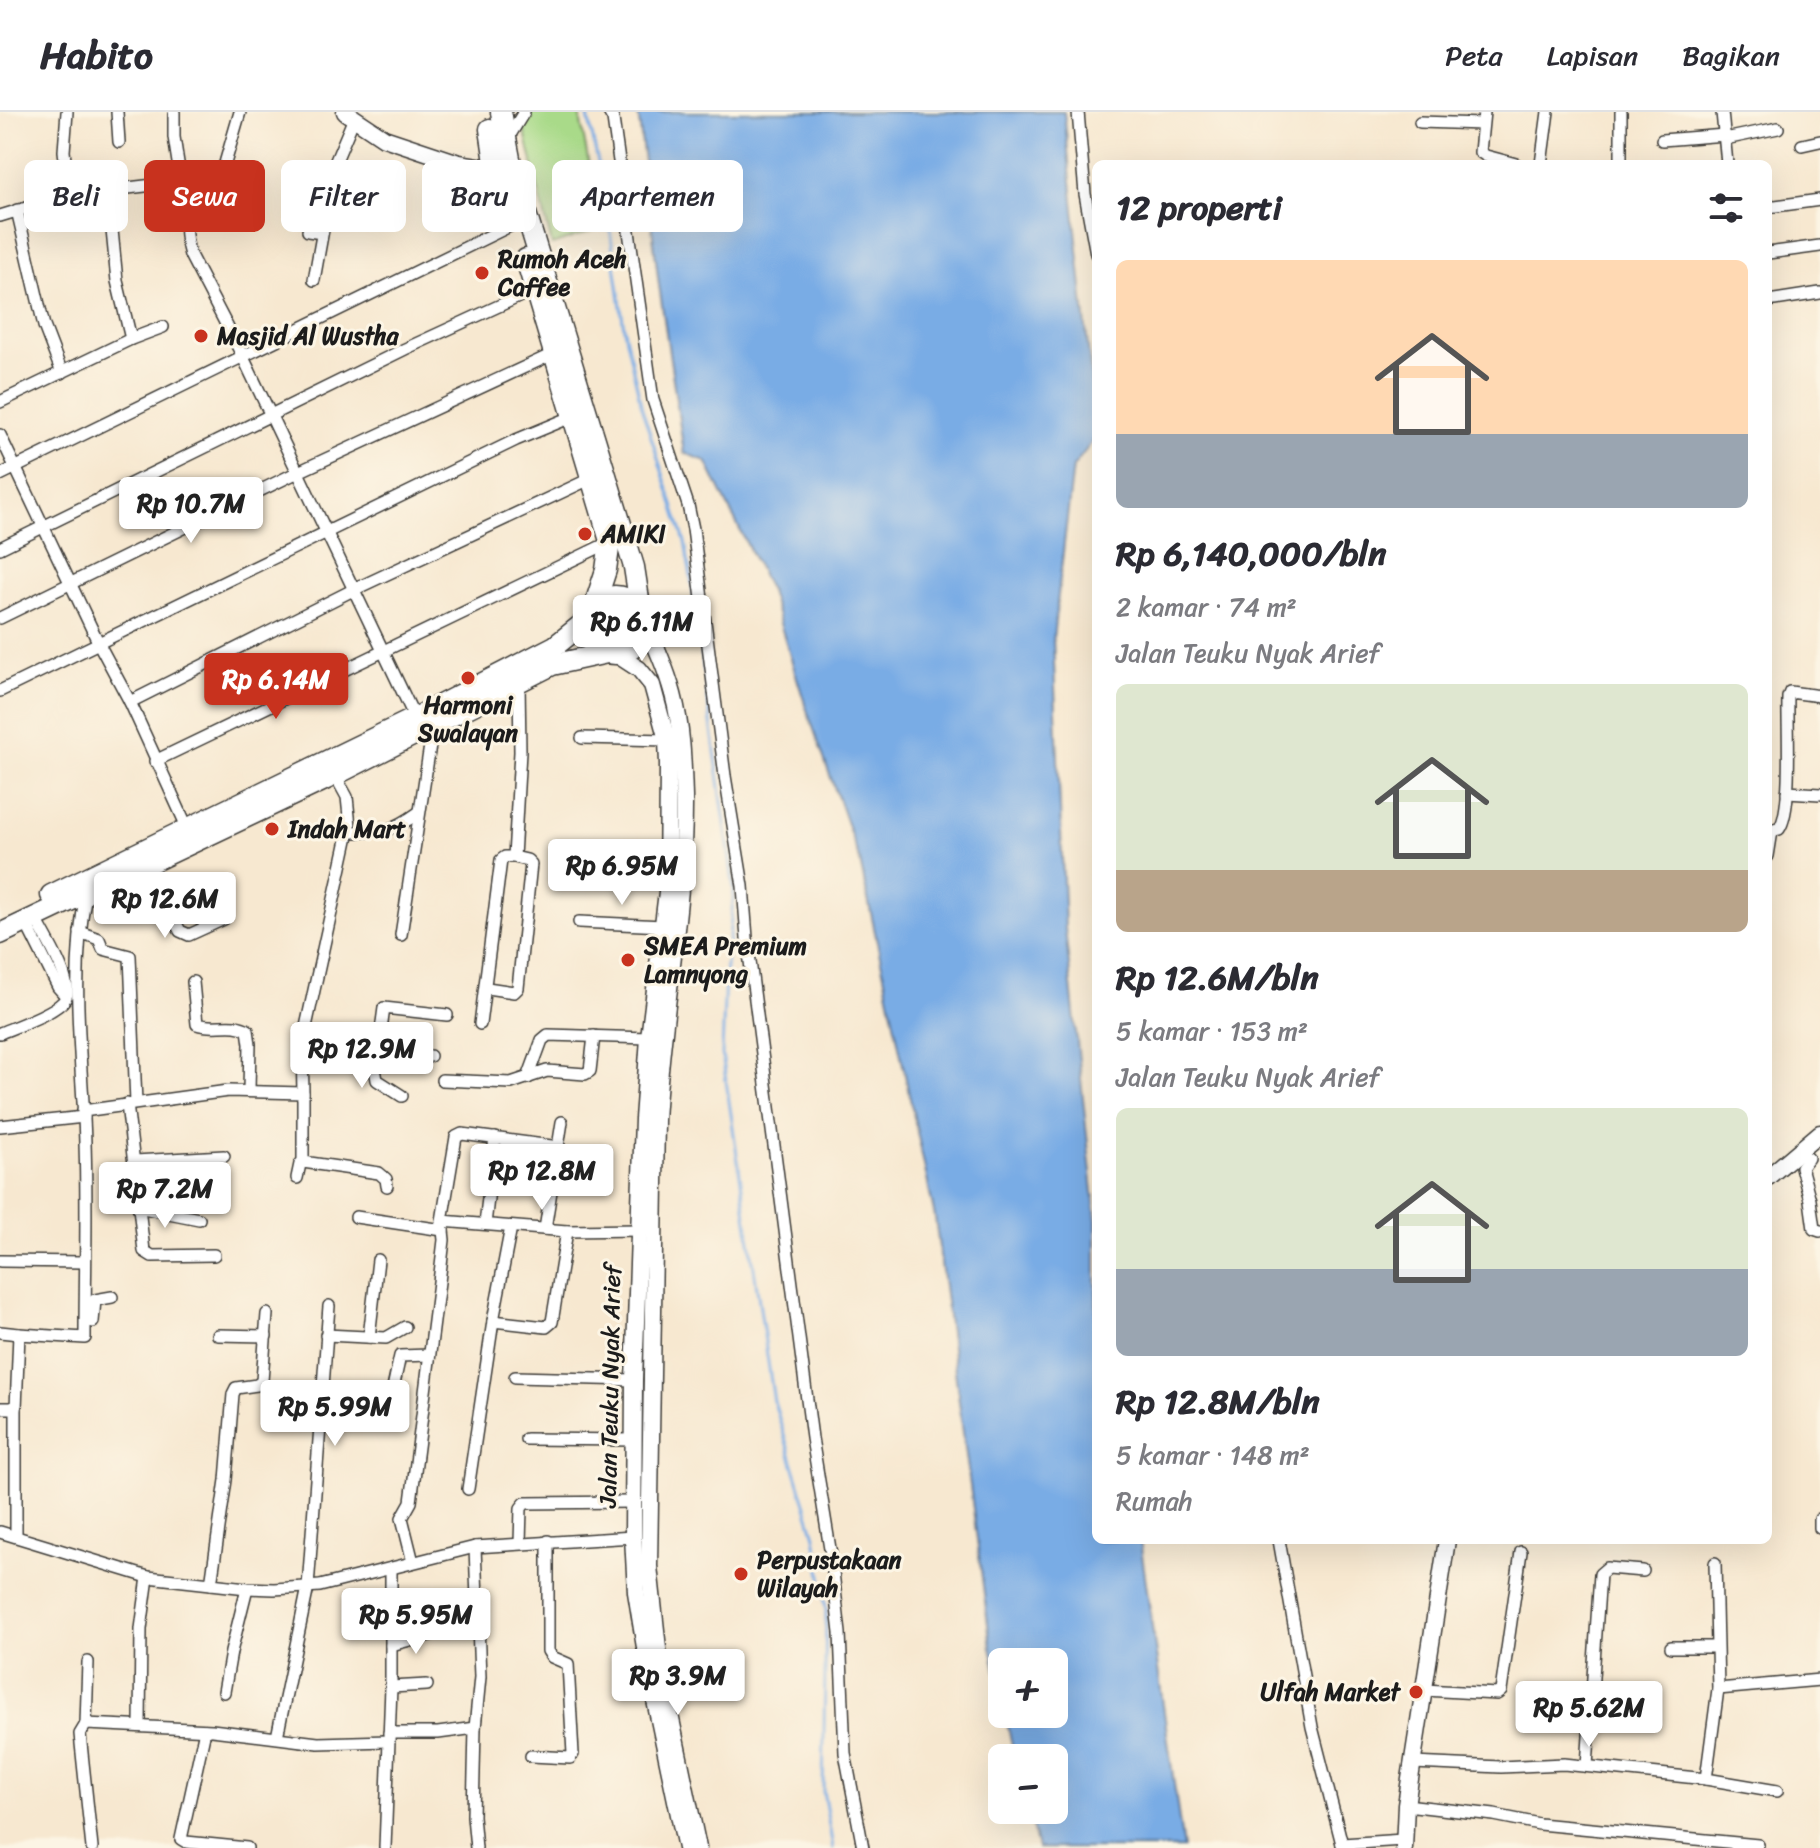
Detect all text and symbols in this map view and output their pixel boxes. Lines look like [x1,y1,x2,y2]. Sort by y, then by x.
text: Habito [40,22,153,89]
text: Peta [1445,31,1503,80]
text: Lapisan [1547,31,1638,80]
text: Bagikan [1682,31,1780,80]
chip: Beli [24,160,128,232]
chip: Sewa [144,160,265,232]
chip: Filter [281,160,406,232]
chip: Baru [422,160,536,232]
chip: Apartemen [552,160,743,232]
text: 12 properti [1116,178,1282,238]
icon: filters [1704,186,1748,230]
place label: Rumoh Aceh Caffee [497,238,627,308]
marker: Rumoh Aceh Caffee [473,264,491,282]
icon: home [1360,312,1504,456]
place label: Masjid Al Wustha [216,315,399,357]
marker: Masjid Al Wustha [192,327,210,345]
pin: Rp 10.7M [108,477,274,545]
text: Rp 10.7M [137,480,245,526]
place label: AMIKI [600,513,666,555]
text: Rp 6,140,000/bln [1116,524,1387,584]
marker: AMIKI [576,525,594,543]
text: 2 kamar · 74 m² [1116,584,1297,630]
pin: Rp 6.11M [559,595,725,663]
text: Rp 6.11M [591,598,693,644]
text: Jalan Teuku Nyak Arief [1116,630,1380,676]
pin: Rp 6.14M [193,653,359,721]
text: Rp 6.14M [222,656,330,702]
marker: Harmoni Swalayan [459,669,477,687]
place label: Harmoni Swalayan [417,684,518,754]
icon: home [1360,736,1504,880]
place label: Indah Mart [286,808,406,850]
marker: Indah Mart [263,820,281,838]
pin: Rp 6.95M [539,839,705,907]
text: Rp 6.95M [566,842,678,888]
pin: Rp 12.6M [82,872,248,940]
text: Rp 12.6M [112,875,218,921]
place label: SMEA Premium Lamnyong [643,925,807,995]
text: Rp 12.6M/bln [1116,948,1319,1008]
marker: SMEA Premium Lamnyong [619,951,637,969]
text: 5 kamar · 153 m² [1116,1008,1308,1054]
pin: Rp 12.9M [279,1022,445,1090]
text: Rp 12.9M [308,1025,416,1071]
text: Jalan Teuku Nyak Arief [1116,1054,1380,1100]
pin: Rp 12.8M [459,1144,625,1212]
text: Rp 12.8M [488,1147,596,1193]
icon: home [1360,1160,1504,1304]
pin: Rp 7.2M [91,1162,239,1230]
text: Rp 7.2M [117,1165,213,1211]
street label: Jalan Teuku Nyak Arief [587,1260,633,1509]
text: Rp 12.8M/bln [1116,1372,1320,1432]
pin: Rp 5.99M [252,1380,418,1448]
text: Rp 5.99M [278,1383,392,1429]
text: 5 kamar · 148 m² [1116,1432,1310,1478]
text: Rumah [1116,1478,1192,1524]
place label: Perpustakaan Wilayah [757,1539,902,1609]
marker: Perpustakaan Wilayah [732,1565,750,1583]
pin: Rp 5.95M [333,1588,499,1656]
text: Rp 5.95M [359,1591,473,1637]
map controls [988,1648,1068,1824]
button: + [988,1648,1068,1728]
pin: Rp 3.9M [604,1649,752,1717]
text: Rp 3.9M [630,1652,726,1698]
place label: Ulfah Market [1261,1671,1401,1713]
pin: Rp 5.62M [1506,1681,1672,1749]
marker: Ulfah Market [1407,1683,1425,1701]
text: Rp 5.62M [1534,1684,1645,1730]
button: − [988,1744,1068,1824]

